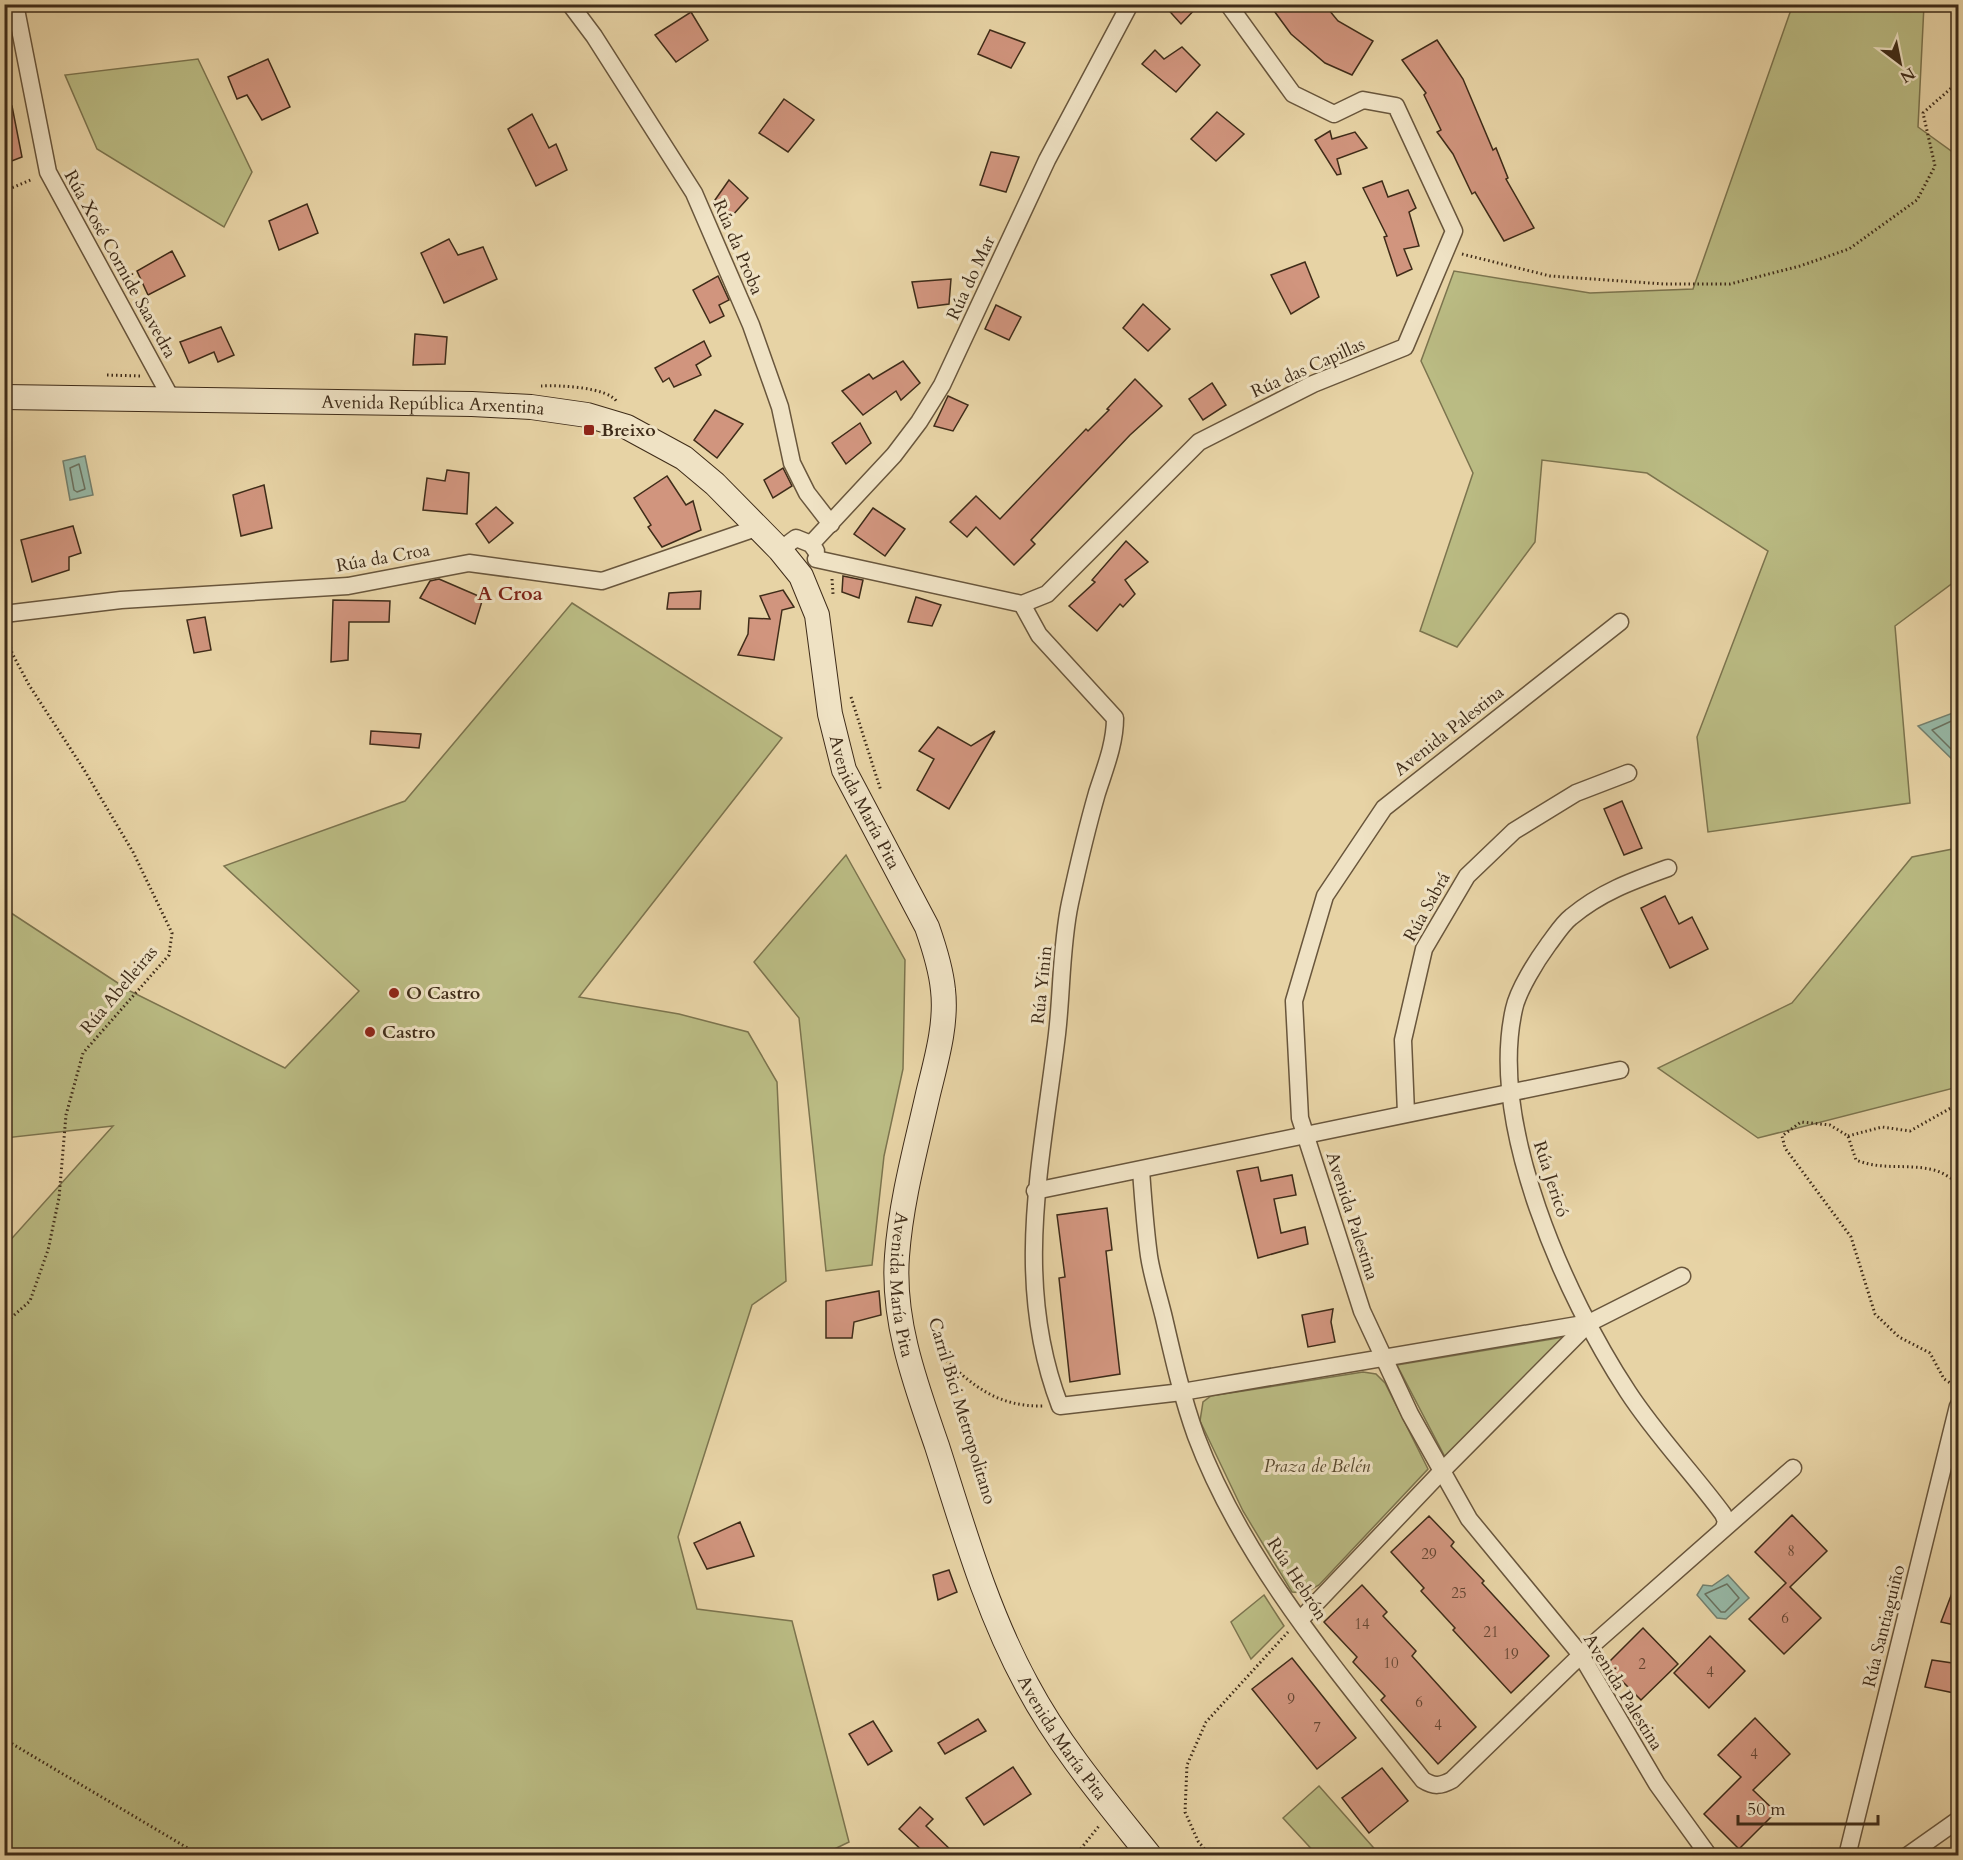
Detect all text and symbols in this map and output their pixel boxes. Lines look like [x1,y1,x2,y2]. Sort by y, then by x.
north arrow [1870,33,1930,93]
text: N [1896,62,1919,88]
street label: Rúa Xosé Cornide Saavedra [58,165,182,363]
street label: Rúa da Proba [707,195,769,299]
street label: Rúa do Mar [941,231,1002,324]
street label: Rúa das Capillas [1247,332,1369,404]
street label: Avenida República Arxentina [321,389,546,421]
place label: Breixo [601,418,656,443]
marker: Breixo [582,423,596,437]
street label: Rúa da Croa [334,537,432,579]
district label: A Croa [477,580,543,607]
street label: Avenida Palestina [1389,680,1509,782]
street label: Avenida María Pita [823,733,907,874]
street label: Rúa Sabrá [1398,868,1456,946]
street label: Rúa Abelleiras [75,940,163,1040]
street label: Rúa Yinin [1025,944,1059,1026]
place label: O Castro [406,981,480,1006]
marker: O Castro [387,986,401,1000]
place label: Castro [382,1020,436,1045]
marker: Castro [363,1025,377,1039]
street label: Rúa Jericó [1527,1138,1575,1221]
street label: Avenida Palestina [1319,1149,1385,1284]
street label: Avenida María Pita [884,1210,920,1360]
street label: Carril Bici Metropolitano [922,1315,1002,1508]
park label: Praza de Belén [1264,1454,1371,1479]
street label: Rúa Hebrón [1261,1533,1334,1626]
house number: 8 [1787,1541,1795,1561]
house number: 29 [1421,1544,1437,1564]
street label: Rúa Santiaguiño [1857,1562,1911,1690]
house number: 25 [1451,1583,1467,1603]
house number: 6 [1781,1608,1789,1628]
house number: 14 [1354,1614,1370,1634]
house number: 21 [1483,1622,1499,1642]
street label: Avenida Palestina [1577,1629,1669,1755]
house number: 19 [1503,1644,1519,1664]
house number: 10 [1383,1653,1399,1673]
house number: 2 [1638,1654,1646,1674]
house number: 4 [1706,1662,1714,1682]
street label: Avenida María Pita [1012,1671,1113,1806]
house number: 9 [1287,1689,1295,1709]
house number: 6 [1415,1692,1423,1712]
house number: 4 [1434,1715,1442,1735]
house number: 7 [1313,1717,1321,1737]
house number: 4 [1750,1744,1758,1764]
scale bar [1738,1788,1878,1826]
text: 50 m [1747,1797,1786,1822]

